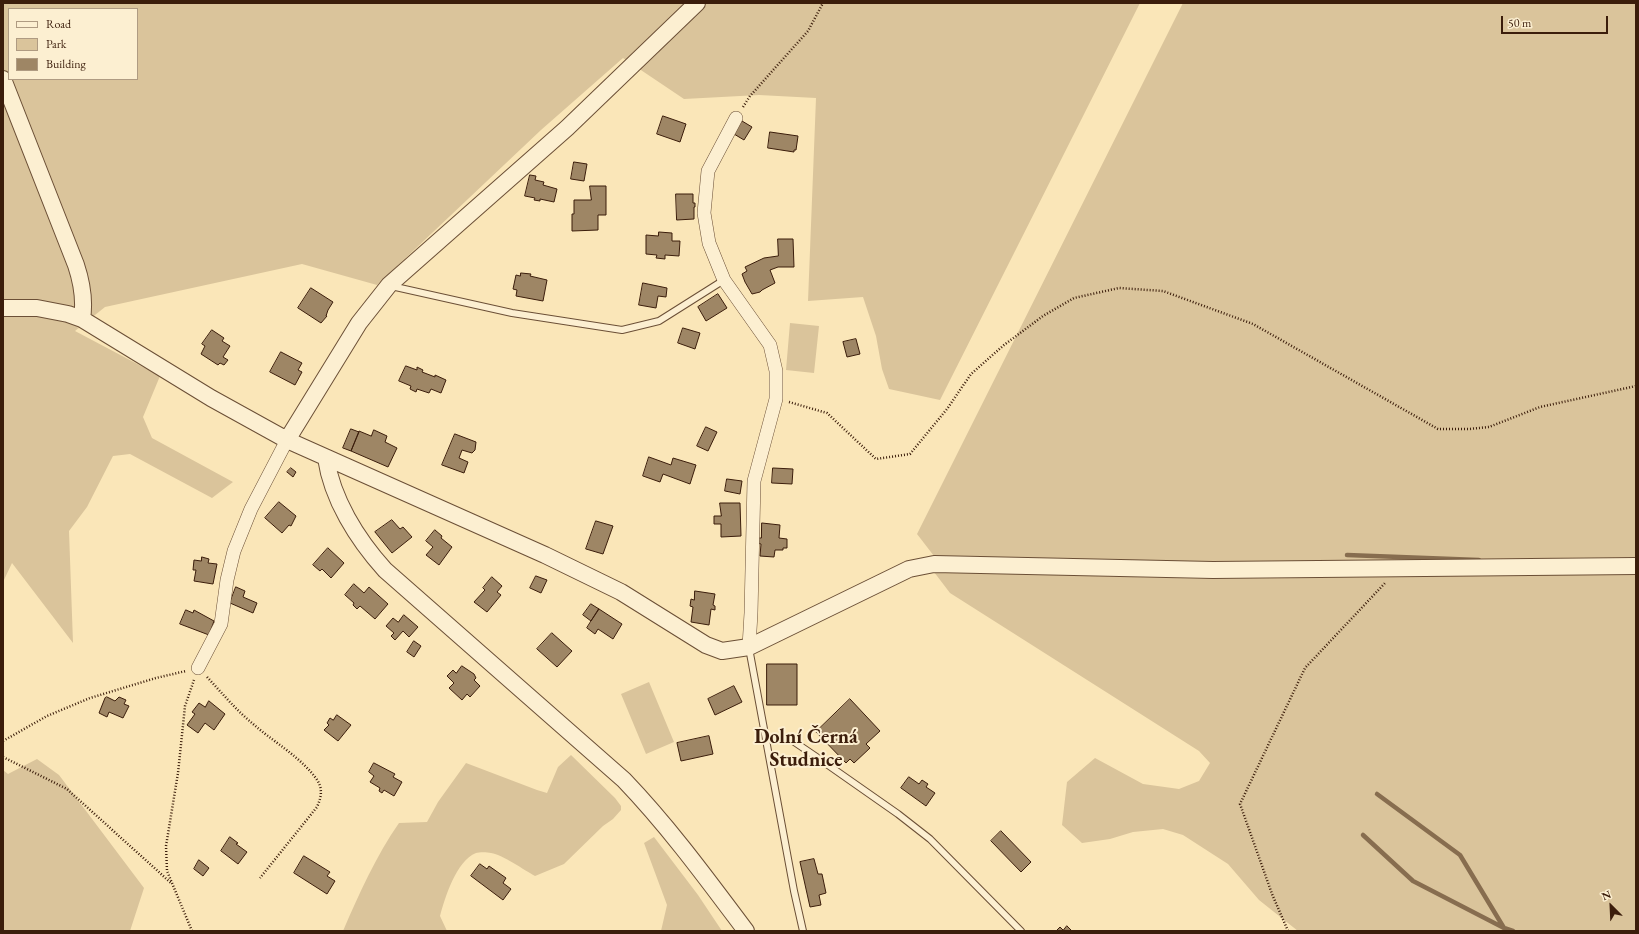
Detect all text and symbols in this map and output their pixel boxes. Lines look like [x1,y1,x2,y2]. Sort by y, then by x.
legend [8,8,138,80]
scale bar [1503,8,1610,34]
text: 50 m [1508,15,1531,31]
text: Road [46,16,71,32]
text: Park [46,36,66,52]
text: Building [46,56,86,72]
district label: Dolní Černá Studnice [754,726,858,773]
north arrow [1591,886,1631,926]
text: N [1599,887,1613,903]

